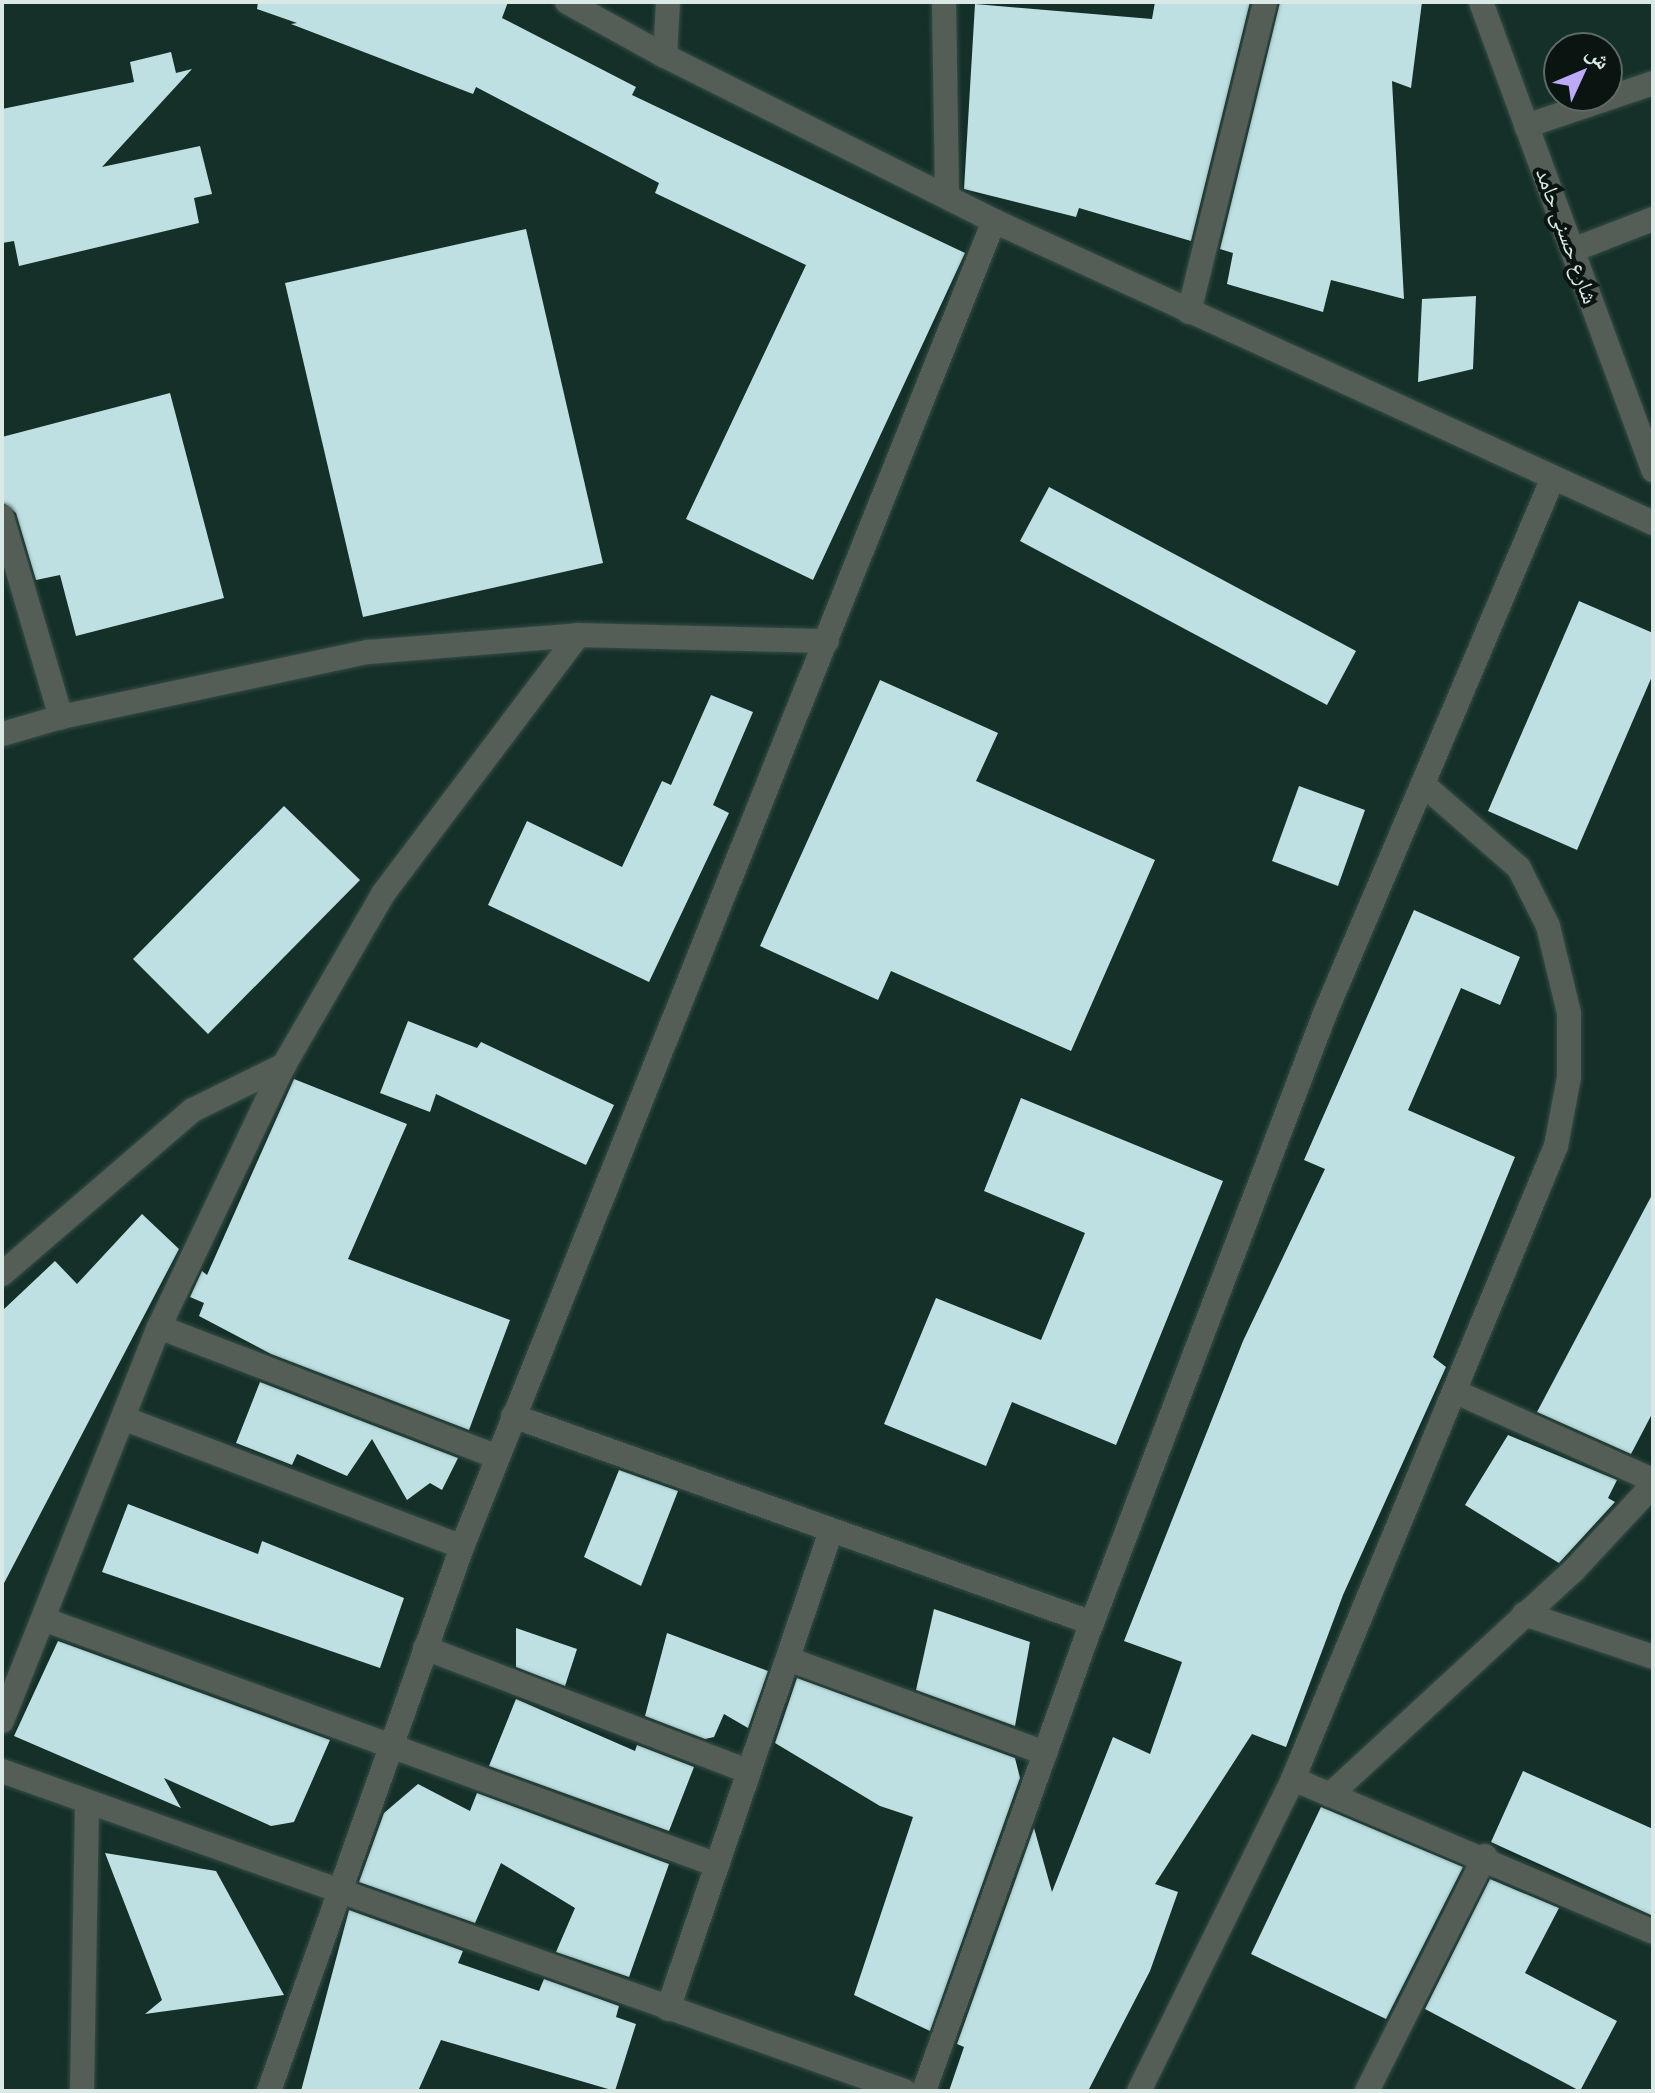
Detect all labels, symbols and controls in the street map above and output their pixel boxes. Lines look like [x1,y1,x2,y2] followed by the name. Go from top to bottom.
[1543,32,1623,112] north arrow
[1581,39,1617,75] text: ش
[1530,165,1604,307] street label: شارع حسنى حامد

